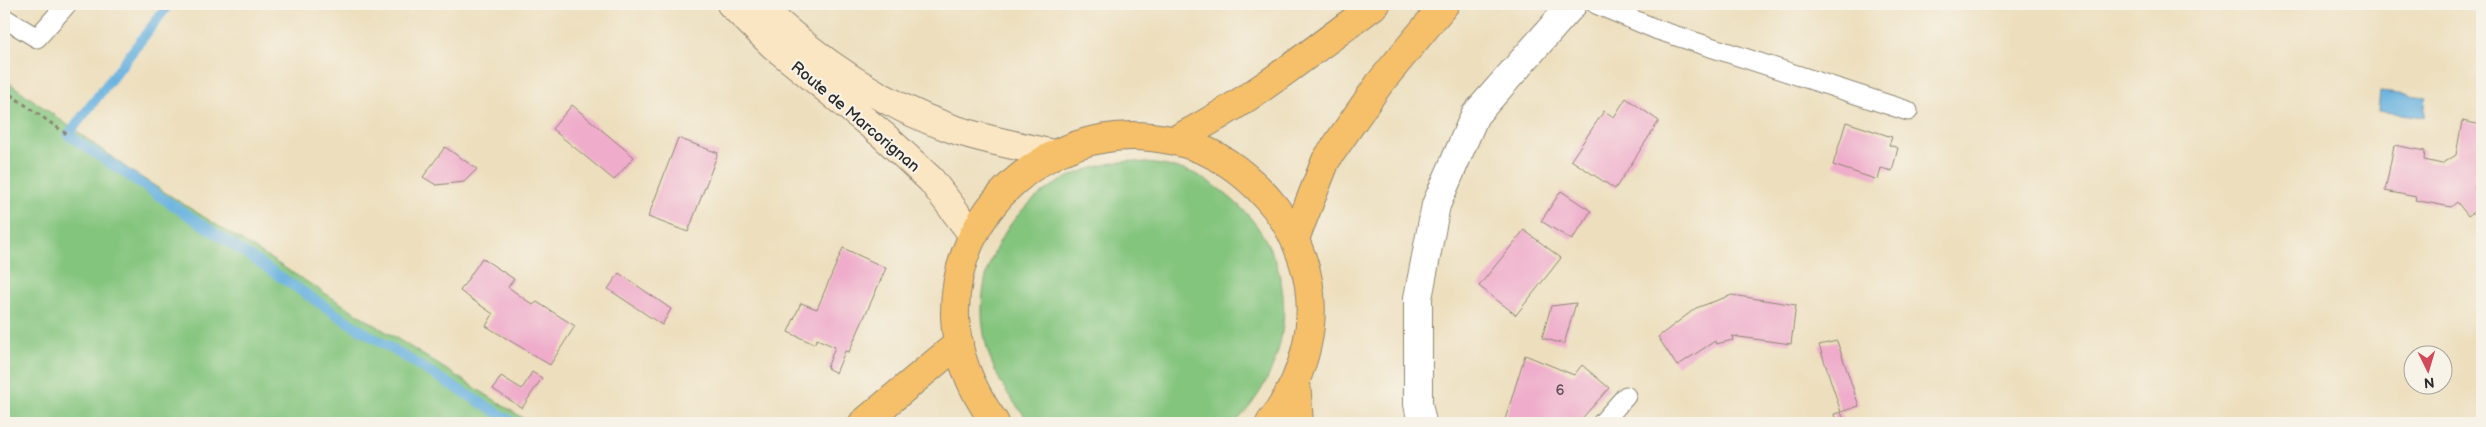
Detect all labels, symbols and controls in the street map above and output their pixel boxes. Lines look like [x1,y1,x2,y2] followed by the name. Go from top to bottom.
[787,58,923,177] street label: Route de Marcorignan
[2404,344,2454,394] north arrow
[2423,374,2435,391] text: N
[1556,382,1565,399] house number: 6

